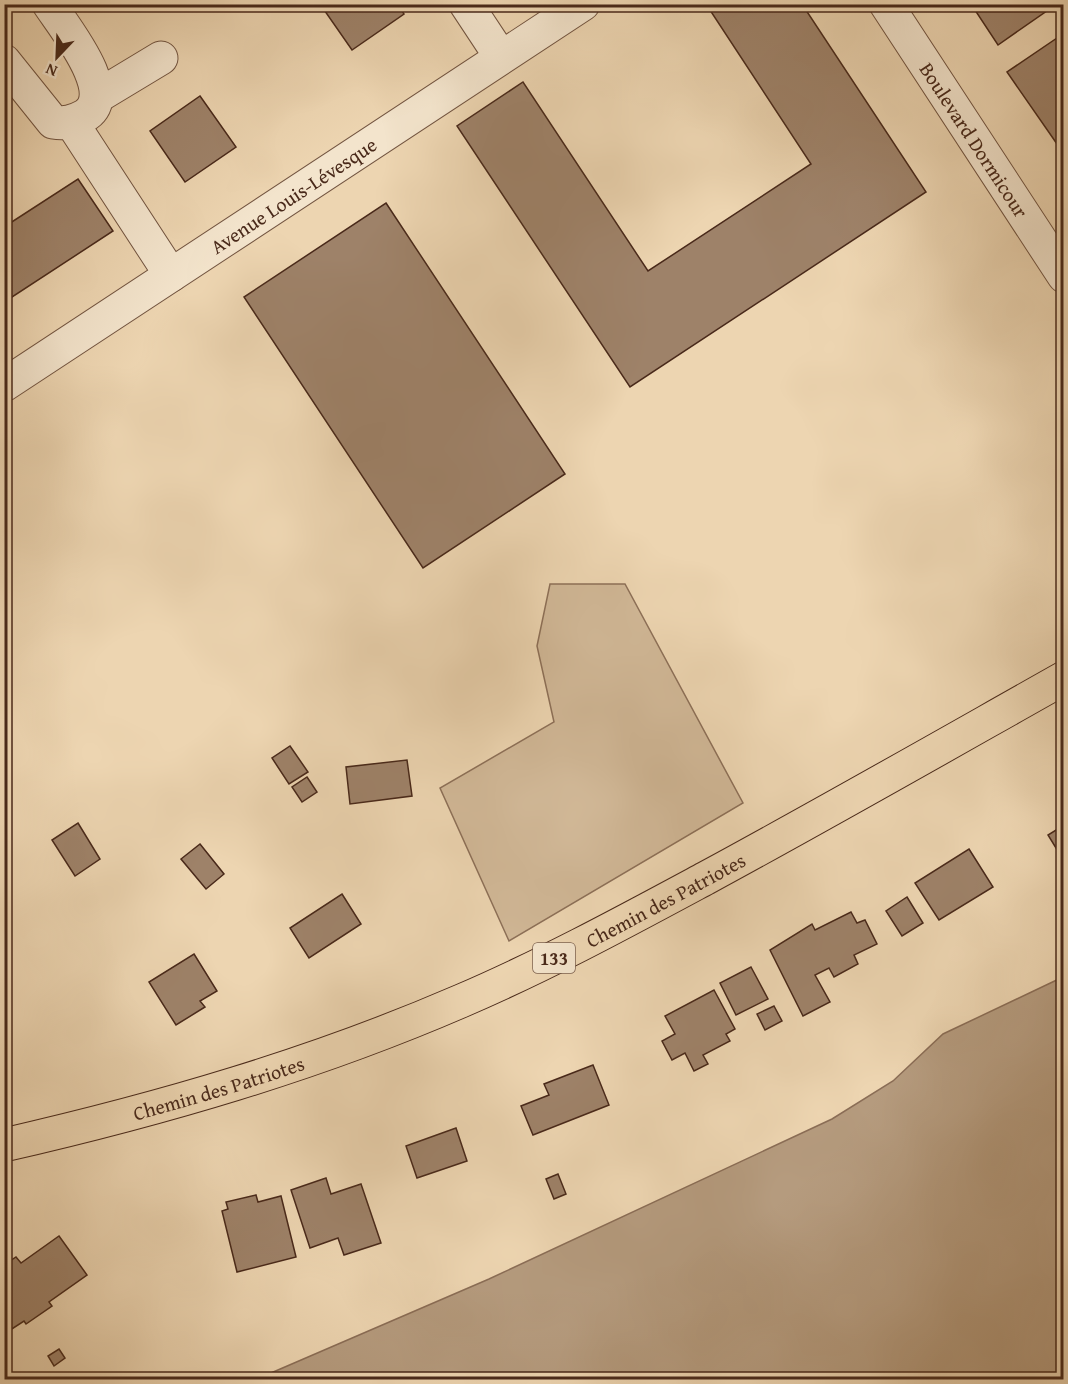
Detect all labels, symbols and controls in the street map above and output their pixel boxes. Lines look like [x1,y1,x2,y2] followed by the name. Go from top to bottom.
[27,27,87,87] north arrow
[913,56,1036,223] street label: Boulevard Dormicour
[41,58,61,84] text: N
[204,129,382,260] street label: Avenue Louis-Lévesque
[580,845,750,954] street label: Chemin des Patriotes
[533,943,575,973] road number: 133
[130,1048,308,1127] street label: Chemin des Patriotes

